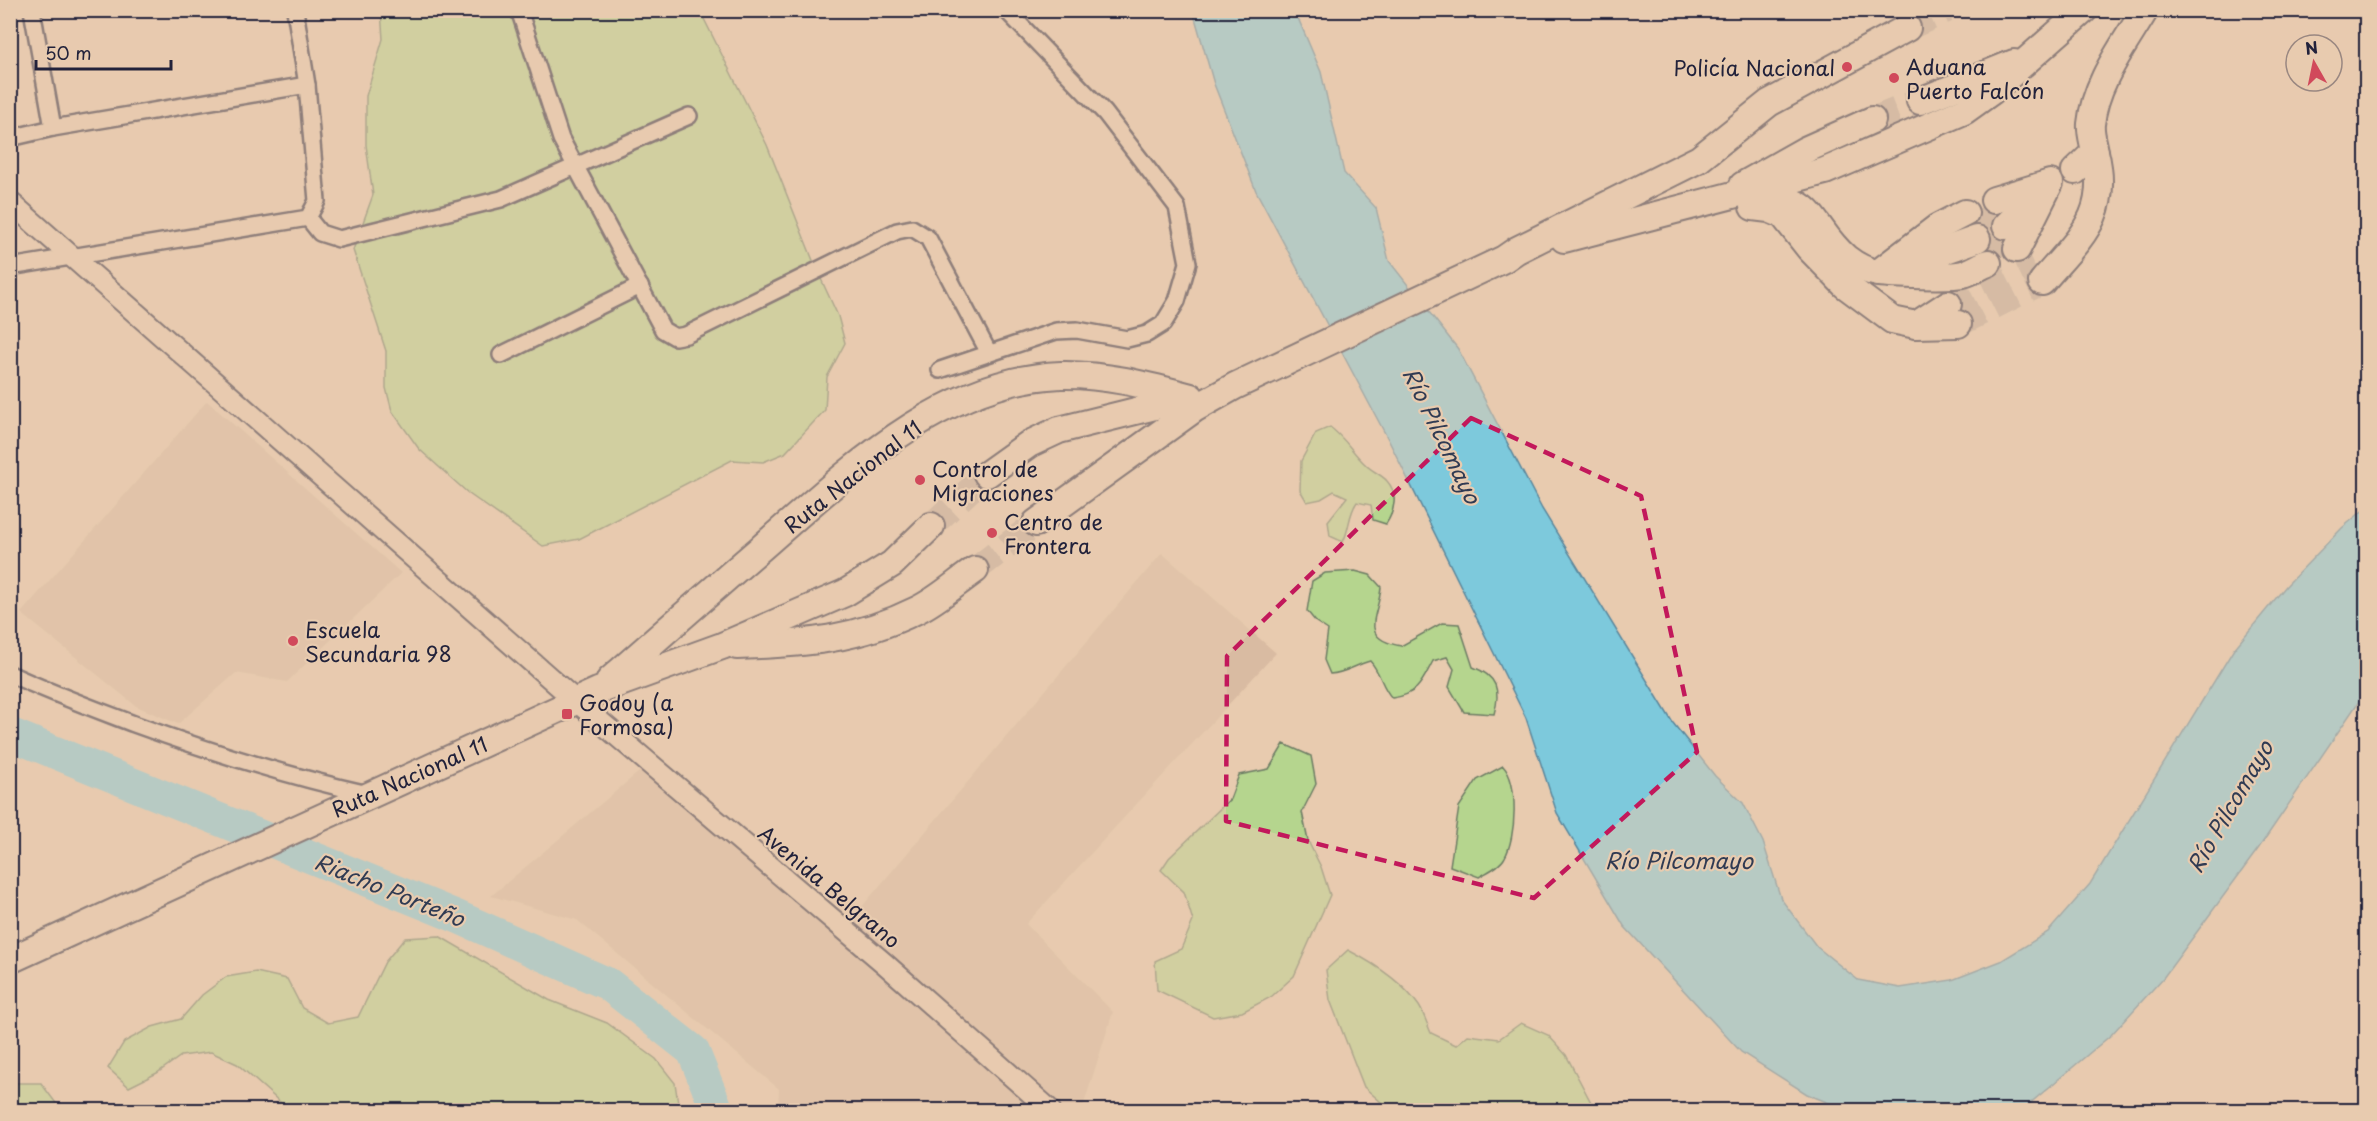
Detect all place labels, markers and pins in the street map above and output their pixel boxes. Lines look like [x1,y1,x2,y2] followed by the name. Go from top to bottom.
[1906,50,2044,106] place label: Aduana Puerto Falcón
[1673,51,1835,83] place label: Policía Nacional
[1840,60,1854,74] marker: Policía Nacional
[1887,71,1901,85] marker: Aduana Puerto Falcón
[932,452,1054,508] place label: Control de Migraciones
[913,473,927,487] marker: Control de Migraciones
[1004,505,1103,561] place label: Centro de Frontera
[985,526,999,540] marker: Centro de Frontera
[305,613,452,669] place label: Escuela Secundaria 98
[286,634,300,648] marker: Escuela Secundaria 98
[579,686,674,742] place label: Godoy (a Formosa)
[560,707,574,721] marker: Godoy (a Formosa)

